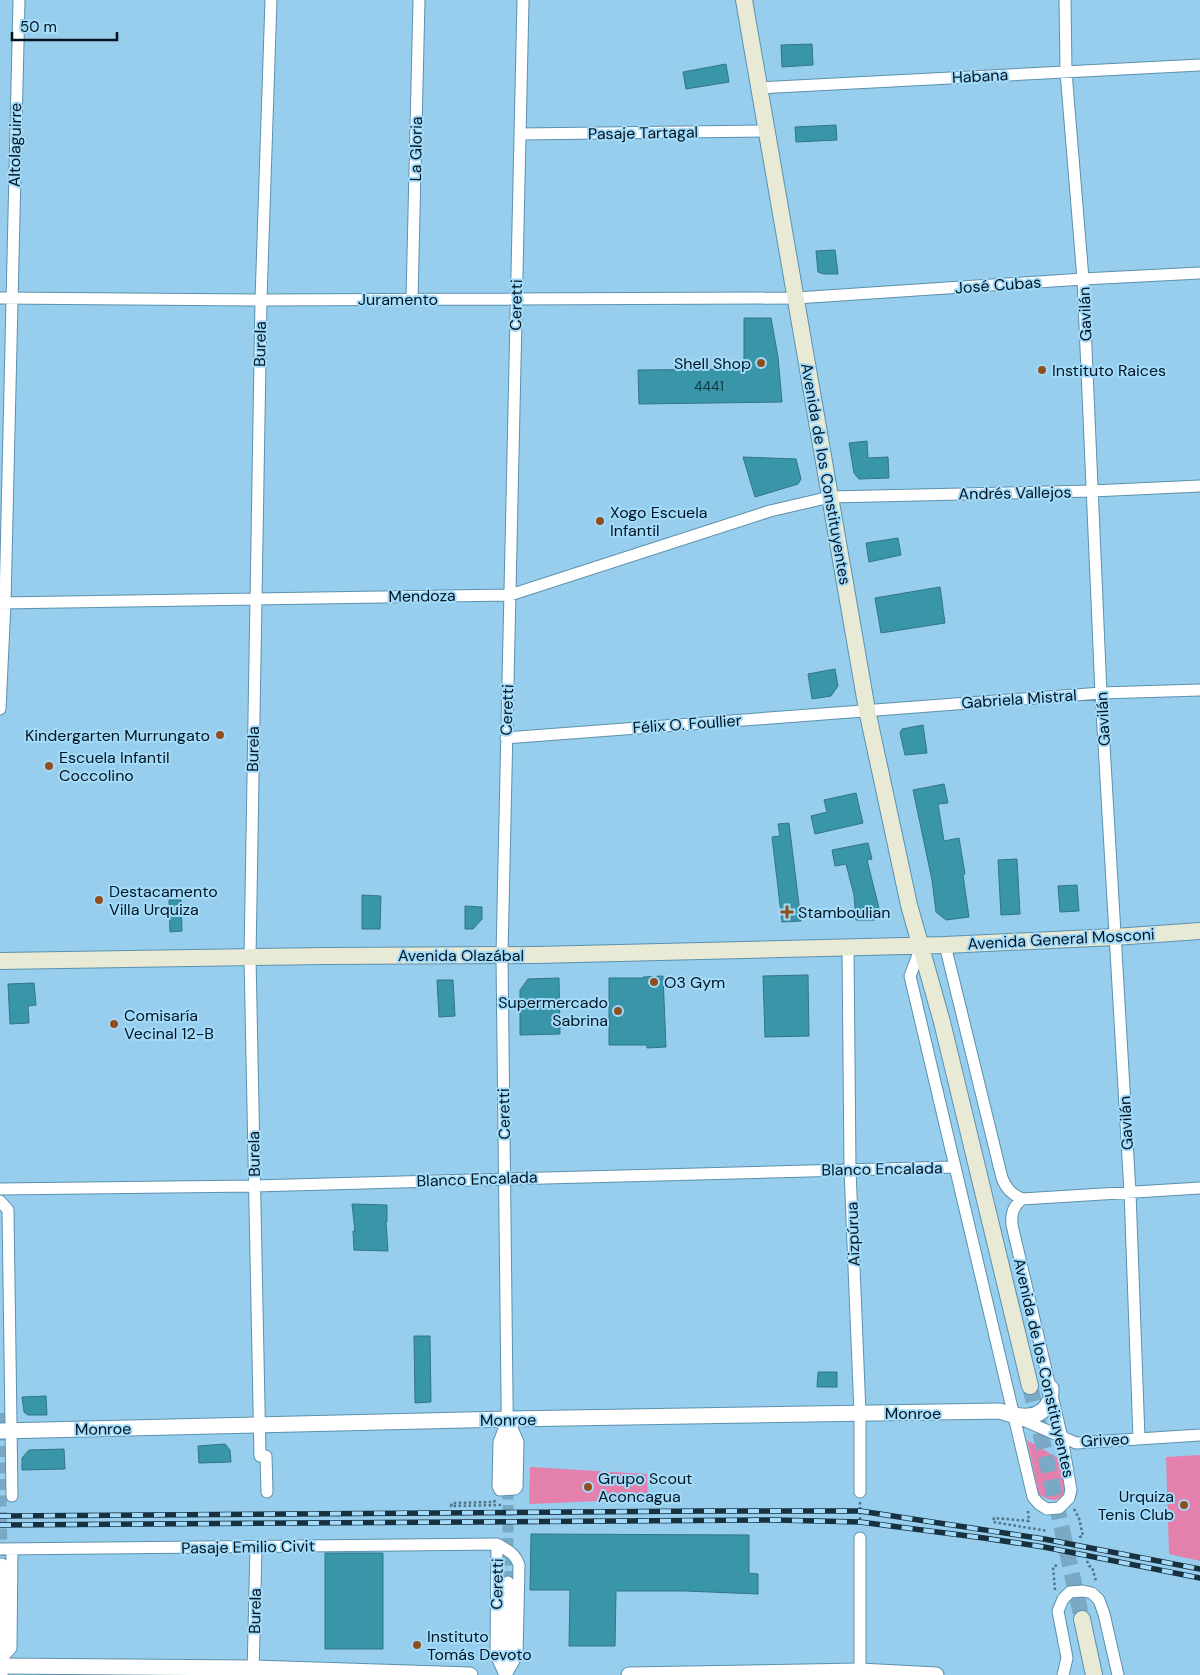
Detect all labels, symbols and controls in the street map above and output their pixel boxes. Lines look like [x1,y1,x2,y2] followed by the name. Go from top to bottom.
[12,10,118,42] scale bar
[20,17,57,37] text: 50 m
[951,64,1009,88] street label: Habana
[4,103,26,187] street label: Altolaguirre
[405,116,427,182] street label: La Gloria
[588,122,698,144] street label: Pasaje Tartagal
[954,272,1042,298] street label: José Cubas
[505,279,527,331] street label: Ceretti
[1074,287,1096,341] street label: Gavilán
[358,289,438,310] street label: Juramento
[249,321,271,367] street label: Burela
[674,353,751,374] place label: Shell Shop
[755,357,767,369] marker: Shell Shop
[1052,360,1166,381] place label: Instituto Raices
[796,362,856,586] street label: Avenida de los Constituyentes
[1036,364,1048,376] marker: Instituto Raices
[694,377,724,395] house number: 4441
[958,482,1072,504] street label: Andrés Vallejos
[610,502,707,541] place label: Xogo Escuela Infantil
[594,515,606,527] marker: Xogo Escuela Infantil
[388,585,456,607] street label: Mendoza
[496,684,518,736] street label: Ceretti
[961,684,1077,714] street label: Gabriela Mistral
[1091,691,1115,747] street label: Gavilán
[632,710,742,738] street label: Félix O. Foullier
[25,725,210,746] place label: Kindergarten Murrungato
[242,726,264,772] street label: Burela
[214,729,226,741] marker: Kindergarten Murrungato
[59,747,170,786] place label: Escuela Infantil Coccolino
[43,760,55,772] marker: Escuela Infantil Coccolino
[109,881,218,920] place label: Destacamento Villa Urquiza
[93,894,105,906] marker: Destacamento Villa Urquiza
[798,902,890,923] place label: Stamboulian
[780,905,794,919] marker: Stamboulian
[967,924,1155,954] street label: Avenida General Mosconi
[398,945,524,966] street label: Avenida Olazábal
[664,972,725,993] place label: O3 Gym
[648,976,660,988] marker: O3 Gym
[498,992,608,1031] place label: Supermercado Sabrina
[124,1005,214,1044] place label: Comisaría Vecinal 12-B
[612,1005,624,1017] marker: Supermercado Sabrina
[108,1018,120,1030] marker: Comisaría Vecinal 12-B
[493,1088,515,1140] street label: Ceretti
[1114,1095,1138,1151] street label: Gavilán
[243,1131,265,1177] street label: Burela
[821,1157,943,1181] street label: Blanco Encalada
[416,1166,538,1192] street label: Blanco Encalada
[841,1201,865,1267] street label: Aizpúrua
[1009,1256,1079,1480] street label: Avenida de los Constituyentes
[885,1403,941,1424] street label: Monroe
[480,1409,536,1431] street label: Monroe
[75,1418,131,1440] street label: Monroe
[1080,1428,1130,1452] street label: Griveo
[598,1468,692,1507] place label: Grupo Scout Aconcagua
[582,1481,594,1493] marker: Grupo Scout Aconcagua
[1098,1486,1174,1525] place label: Urquiza Tenis Club
[1178,1499,1190,1511] marker: Urquiza Tenis Club
[181,1535,315,1559] street label: Pasaje Emilio Civit
[486,1558,508,1610] street label: Ceretti
[244,1588,266,1634] street label: Burela
[427,1626,532,1665] place label: Instituto Tomás Devoto
[411,1639,423,1651] marker: Instituto Tomás Devoto

